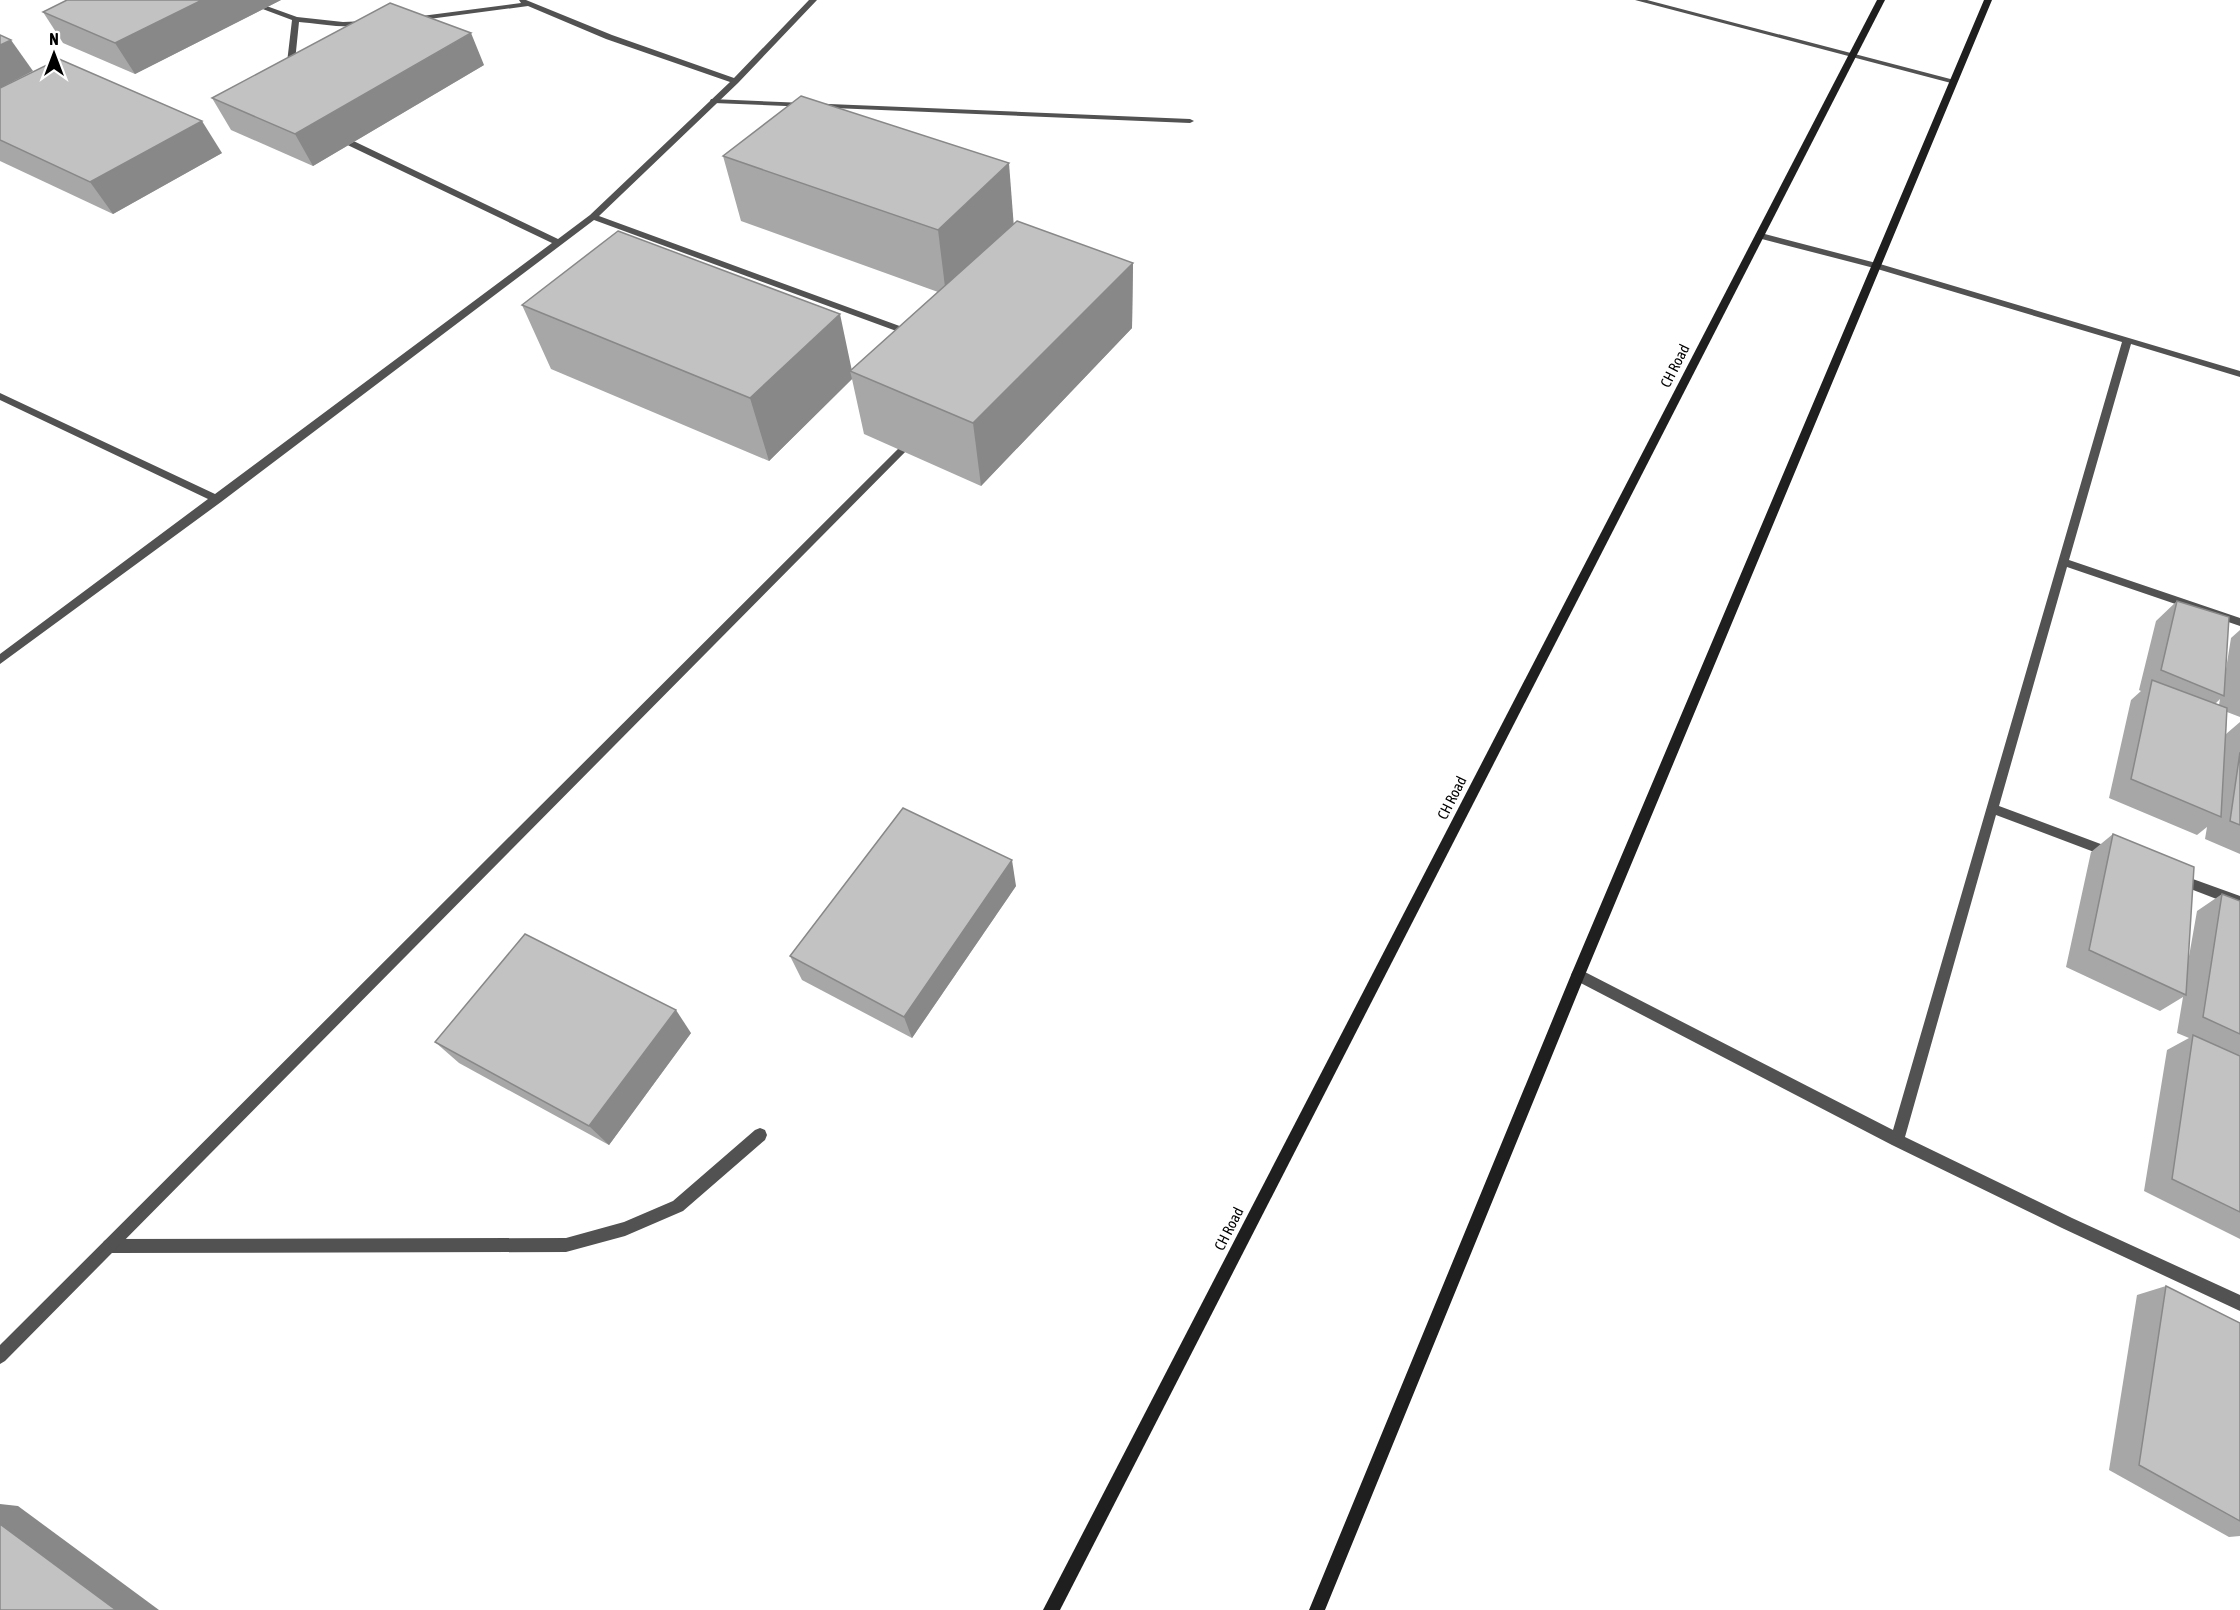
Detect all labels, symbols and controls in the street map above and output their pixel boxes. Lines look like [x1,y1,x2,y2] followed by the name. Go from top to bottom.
[24,24,84,84] north arrow
[49,30,59,48] text: N
[1657,341,1693,390] street label: CH Road
[1434,773,1470,822] street label: CH Road
[1211,1204,1247,1253] street label: CH Road

